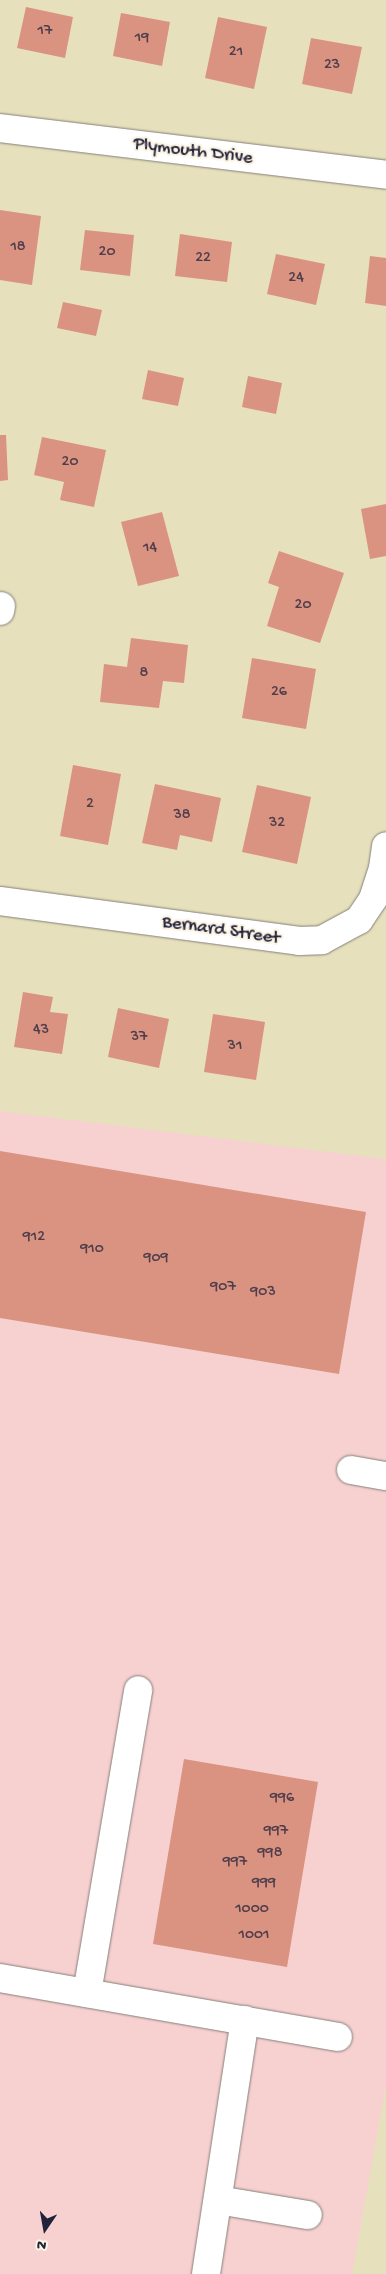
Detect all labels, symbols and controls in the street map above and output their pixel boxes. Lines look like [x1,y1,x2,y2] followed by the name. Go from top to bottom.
[38,22,52,42] house number: 17
[135,29,149,49] house number: 19
[229,43,243,63] house number: 21
[324,56,340,76] house number: 23
[132,133,254,171] street label: Plymouth Drive
[10,238,26,258] house number: 18
[99,243,115,263] house number: 20
[195,249,211,269] house number: 22
[288,269,304,289] house number: 24
[62,453,78,473] house number: 20
[143,539,157,559] house number: 14
[295,596,311,616] house number: 20
[140,664,148,684] house number: 8
[271,683,287,703] house number: 26
[86,795,94,815] house number: 2
[173,806,191,826] house number: 38
[269,814,285,834] house number: 32
[161,911,281,951] street label: Bernard Street
[33,1021,49,1041] house number: 43
[131,1028,147,1048] house number: 37
[228,1037,242,1057] house number: 31
[23,1228,45,1248] house number: 912
[80,1240,104,1260] house number: 910
[143,1249,169,1269] house number: 909
[210,1278,236,1298] house number: 907
[250,1283,276,1303] house number: 903
[270,1789,294,1809] house number: 996
[264,1822,288,1842] house number: 997
[258,1844,282,1864] house number: 998
[223,1853,247,1873] house number: 997
[252,1874,276,1894] house number: 999
[235,1900,269,1920] house number: 1000
[238,1926,270,1946] house number: 1001
[20,2204,70,2254] north arrow
[36,2235,48,2253] text: N

